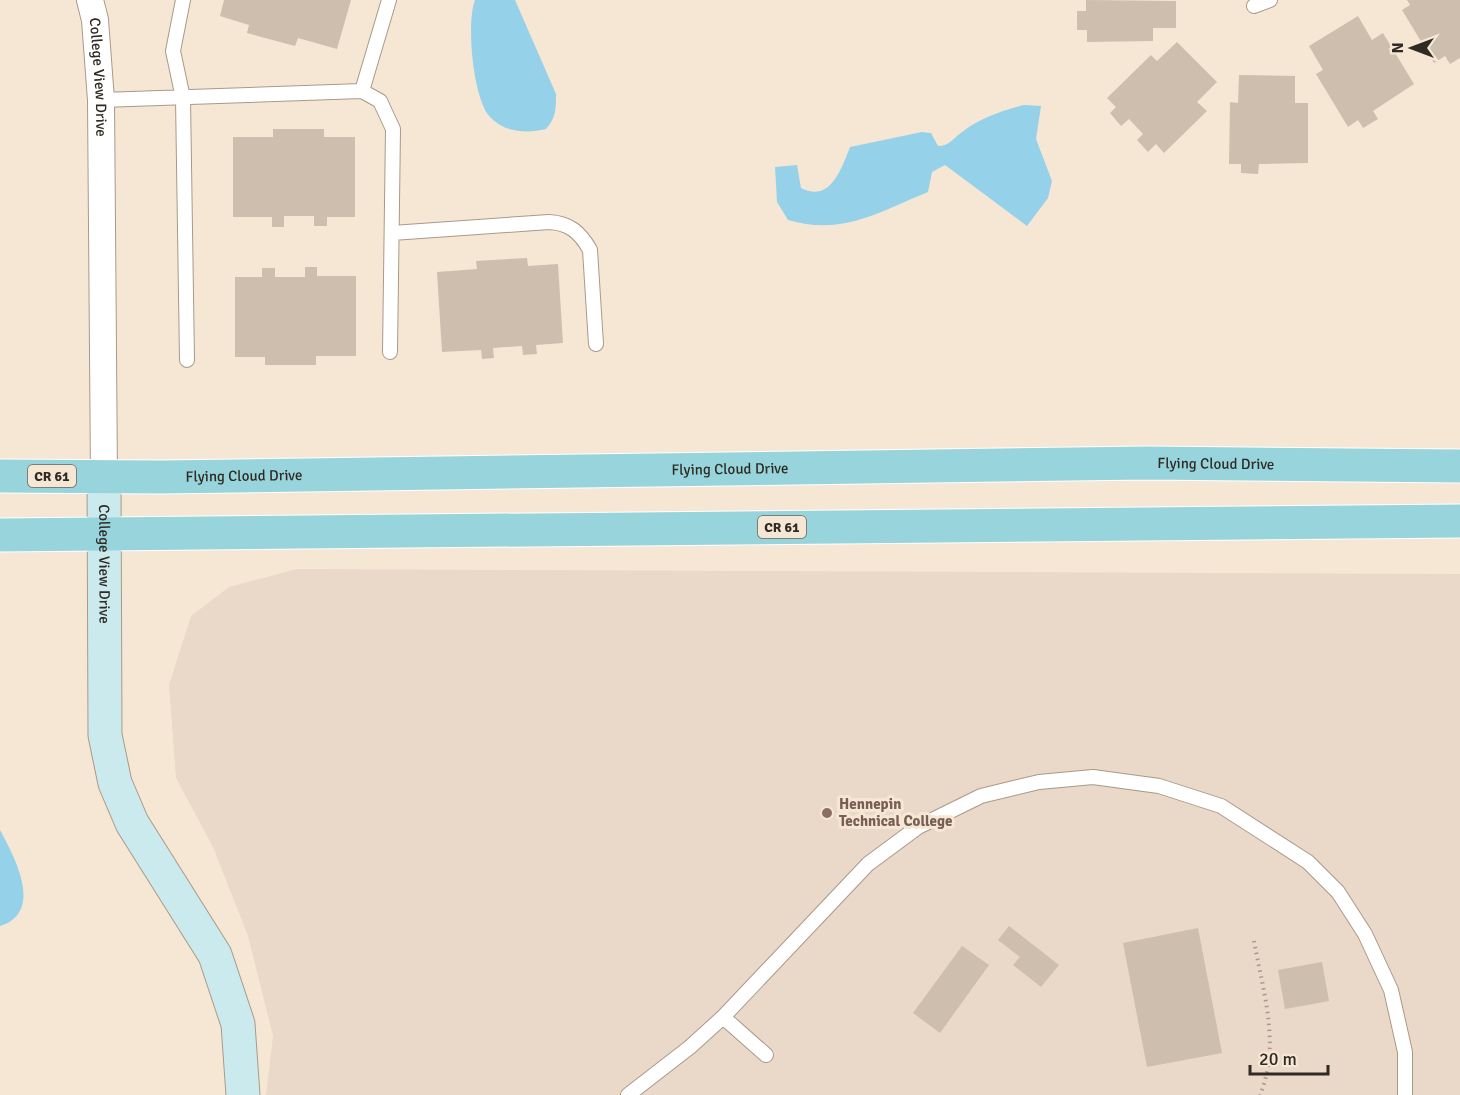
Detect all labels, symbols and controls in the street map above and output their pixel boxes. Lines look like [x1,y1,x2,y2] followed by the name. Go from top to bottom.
[86,17,110,137] street label: College View Drive
[1382,18,1442,78] north arrow
[1388,42,1408,54] text: N
[1157,454,1274,473] street label: Flying Cloud Drive
[671,459,789,479] street label: Flying Cloud Drive
[28,465,76,487] road number: CR 61
[185,466,303,486] street label: Flying Cloud Drive
[95,504,114,624] street label: College View Drive
[758,516,806,538] road number: CR 61
[839,795,952,830] place label: Hennepin Technical College
[820,806,834,820] marker: Hennepin Technical College
[1250,1038,1328,1076] scale bar
[1259,1048,1297,1070] text: 20 m

